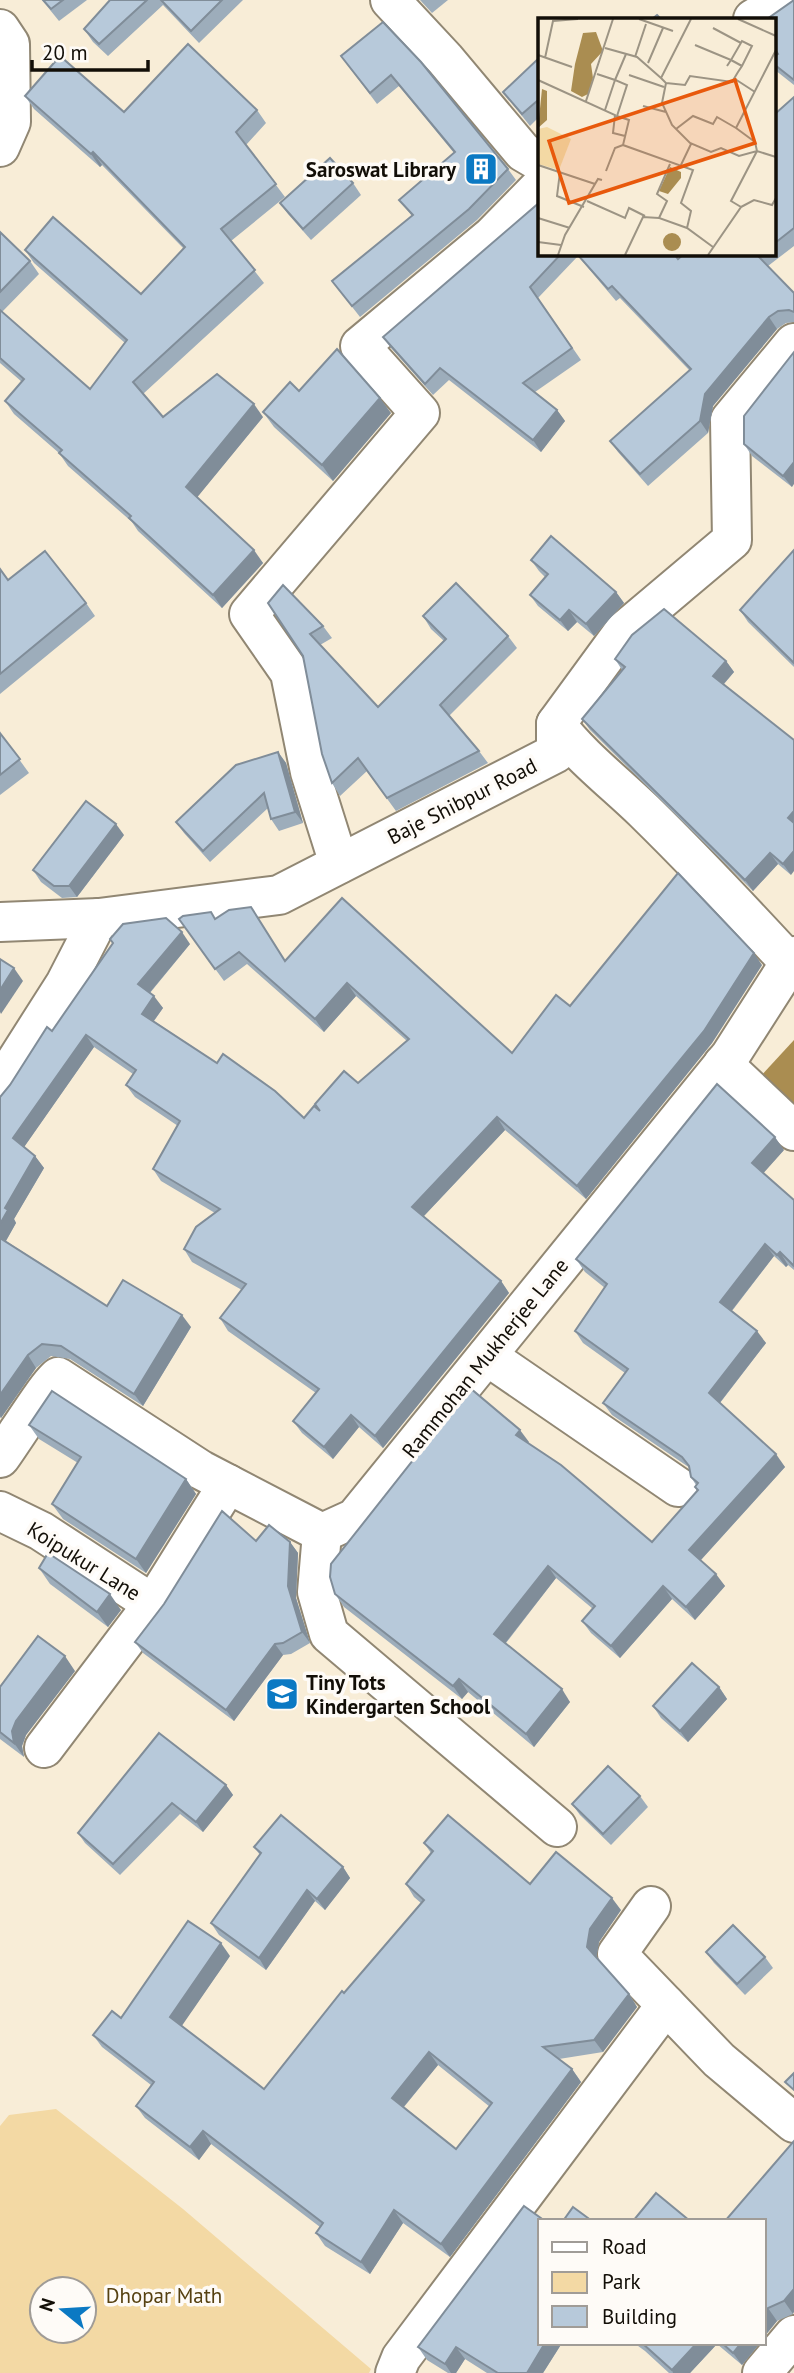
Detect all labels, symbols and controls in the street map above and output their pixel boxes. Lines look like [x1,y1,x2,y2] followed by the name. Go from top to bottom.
[538,18,776,256] inset map
[32,28,147,72] scale bar
[42,39,88,66] text: 20 m
[462,150,500,188] building icon: Saroswat Library
[306,156,457,183] place label: Saroswat Library
[383,752,541,850] street label: Baje Shibpur Road
[396,1252,574,1464] street label: Rammohan Mukherjee Lane
[22,1516,146,1606] street label: Koipukur Lane
[306,1669,491,1720] place label: Tiny Tots Kindergarten School
[263,1675,301,1713] school or university icon: Tiny Tots Kindergarten School
[538,2219,766,2345] legend
[602,2233,646,2260] text: Road
[602,2268,641,2295] text: Park
[28,2275,98,2345] north arrow
[106,2282,222,2309] park label: Dhopar Math
[33,2295,60,2314] text: N
[602,2303,677,2330] text: Building

